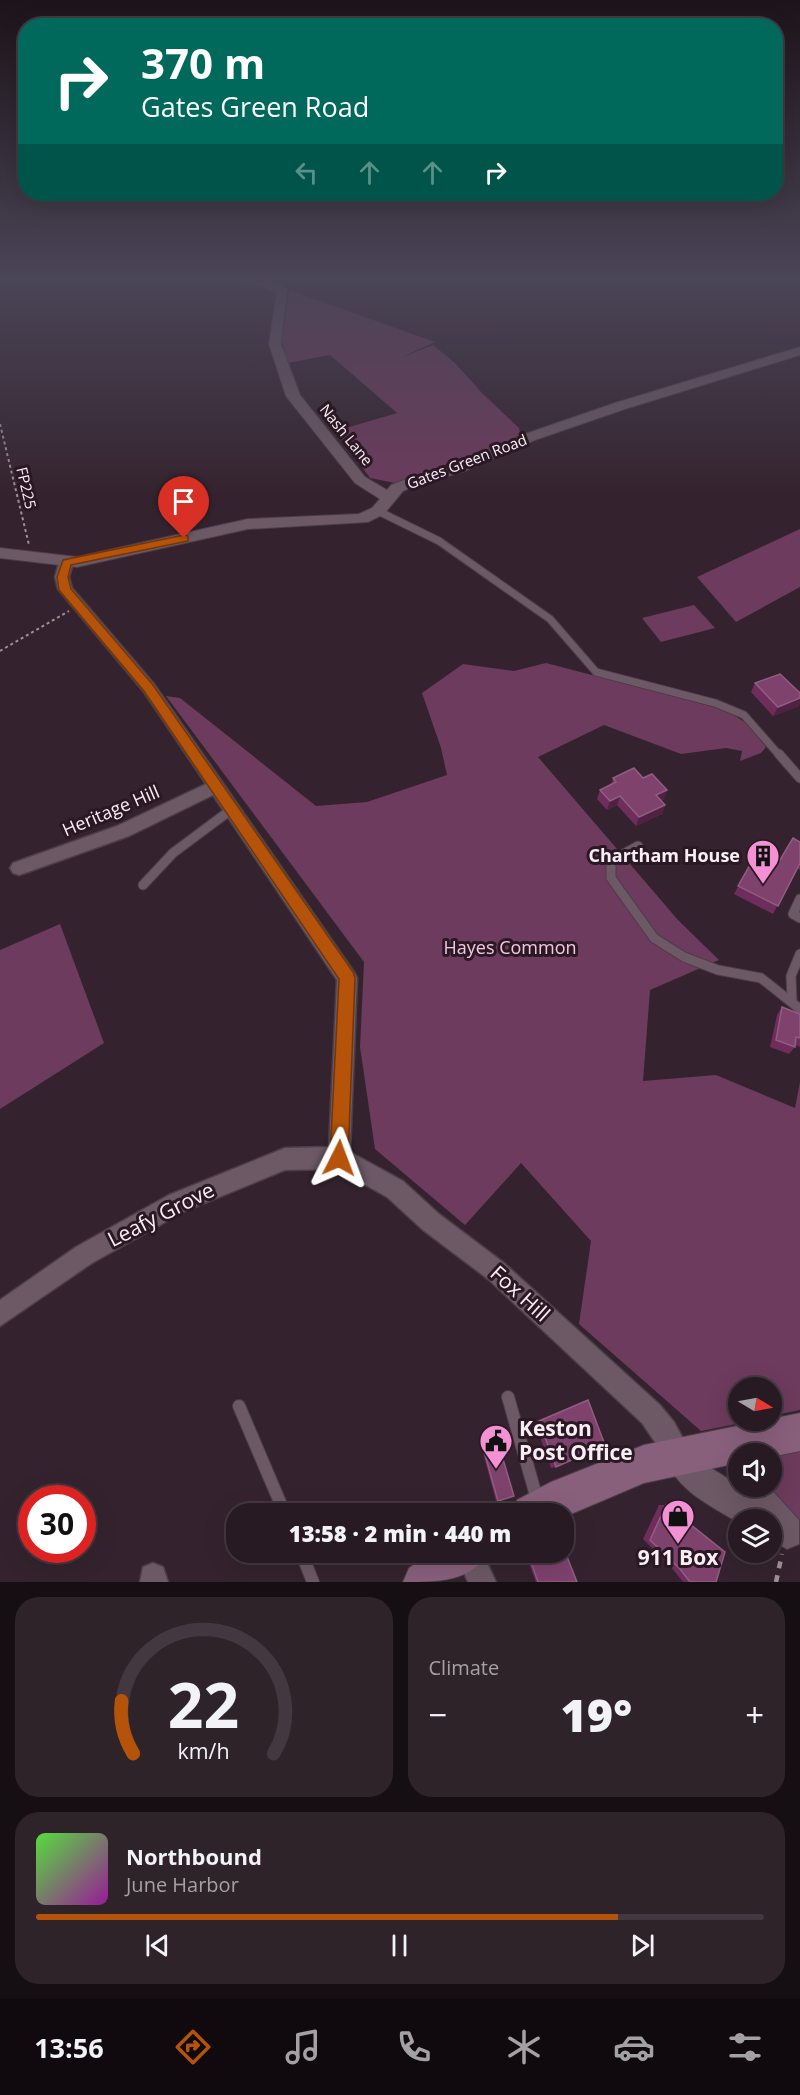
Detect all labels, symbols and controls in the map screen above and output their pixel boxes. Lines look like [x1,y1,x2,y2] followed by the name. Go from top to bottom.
[141,34,265,91] text: 370 m
[42,42,120,120] icon: right
[141,88,369,125] text: Gates Green Road
[290,156,323,189] icon: left
[353,156,386,189] icon: ahead
[416,156,449,189] icon: ahead
[479,156,512,189] icon: right
[316,399,378,469] street label: Nash Lane
[404,429,529,493] street label: Gates Green Road
[12,465,41,511] street label: FP225
[158,476,209,538] pin
[167,485,200,518] icon: arrive
[58,779,163,841] street label: Heritage Hill
[745,838,781,885] building icon: Chartham House
[588,843,740,867] place label: Chartham House
[443,935,577,959] park label: Hayes Common
[307,1126,371,1190] position arrow
[102,1175,219,1253] street label: Leafy Grove
[485,1259,557,1328] street label: Fox Hill
[728,1377,782,1431] north arrow
[728,1377,782,1563] map controls
[519,1414,633,1466] place label: Keston Post Office
[478,1423,514,1470] public building icon: Keston Post Office
[728,1443,782,1497] button: sound
[18,1485,96,1563] speed limit sign: 30
[660,1498,696,1545] shop icon: 911 Box
[728,1509,782,1563] button: layers
[289,1518,511,1548] text: 13:58 · 2 min · 440 m
[638,1543,719,1571] place label: 911 Box
[429,1654,499,1681] text: Climate
[168,1661,239,1746] text: 22
[560,1684,632,1745] text: 19°
[429,1692,447,1737] text: −
[745,1692,764,1737] text: +
[178,1736,230,1765] text: km/h
[126,1841,262,1871] text: Northbound
[126,1871,239,1898] text: June Harbor
[141,1929,174,1962] icon: previous
[383,1929,416,1962] icon: pause
[626,1929,659,1962] icon: next
[172,2026,214,2068] icon: directions
[282,2026,324,2068] icon: music
[393,2026,435,2068] icon: phone
[503,2026,545,2068] icon: climate
[613,2026,655,2068] icon: car
[724,2026,766,2068] icon: filters
[34,2029,104,2066] text: 13:56

